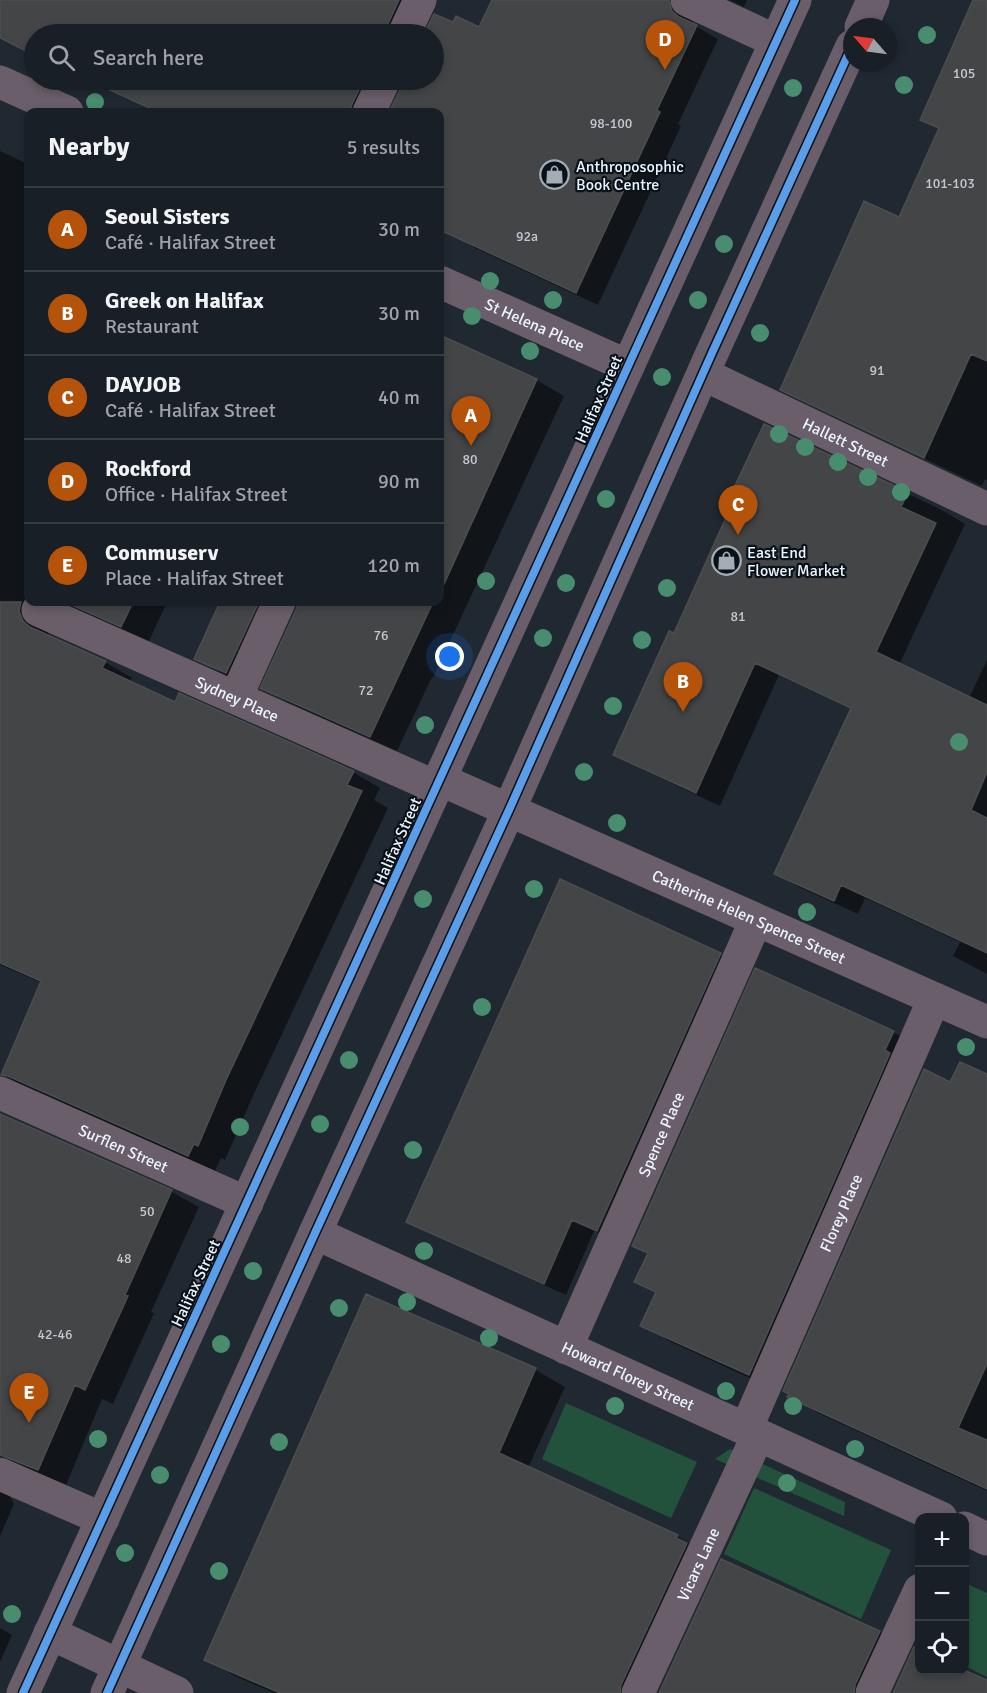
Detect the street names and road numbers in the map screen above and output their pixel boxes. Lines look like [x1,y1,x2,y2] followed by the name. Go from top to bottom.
[482,294,588,356] street label: St Helena Place
[571,352,627,446] street label: Halifax Street
[799,414,892,472] street label: Hallett Street
[192,672,282,727] street label: Sydney Place
[370,794,426,888] street label: Halifax Street
[649,866,849,969] street label: Catherine Helen Spence Street
[634,1089,689,1180] street label: Spence Place
[75,1120,171,1178] street label: Surflen Street
[816,1171,867,1255] street label: Florey Place
[167,1236,225,1330] street label: Halifax Street
[558,1338,698,1415] street label: Howard Florey Street
[673,1525,724,1605] street label: Vicars Lane

